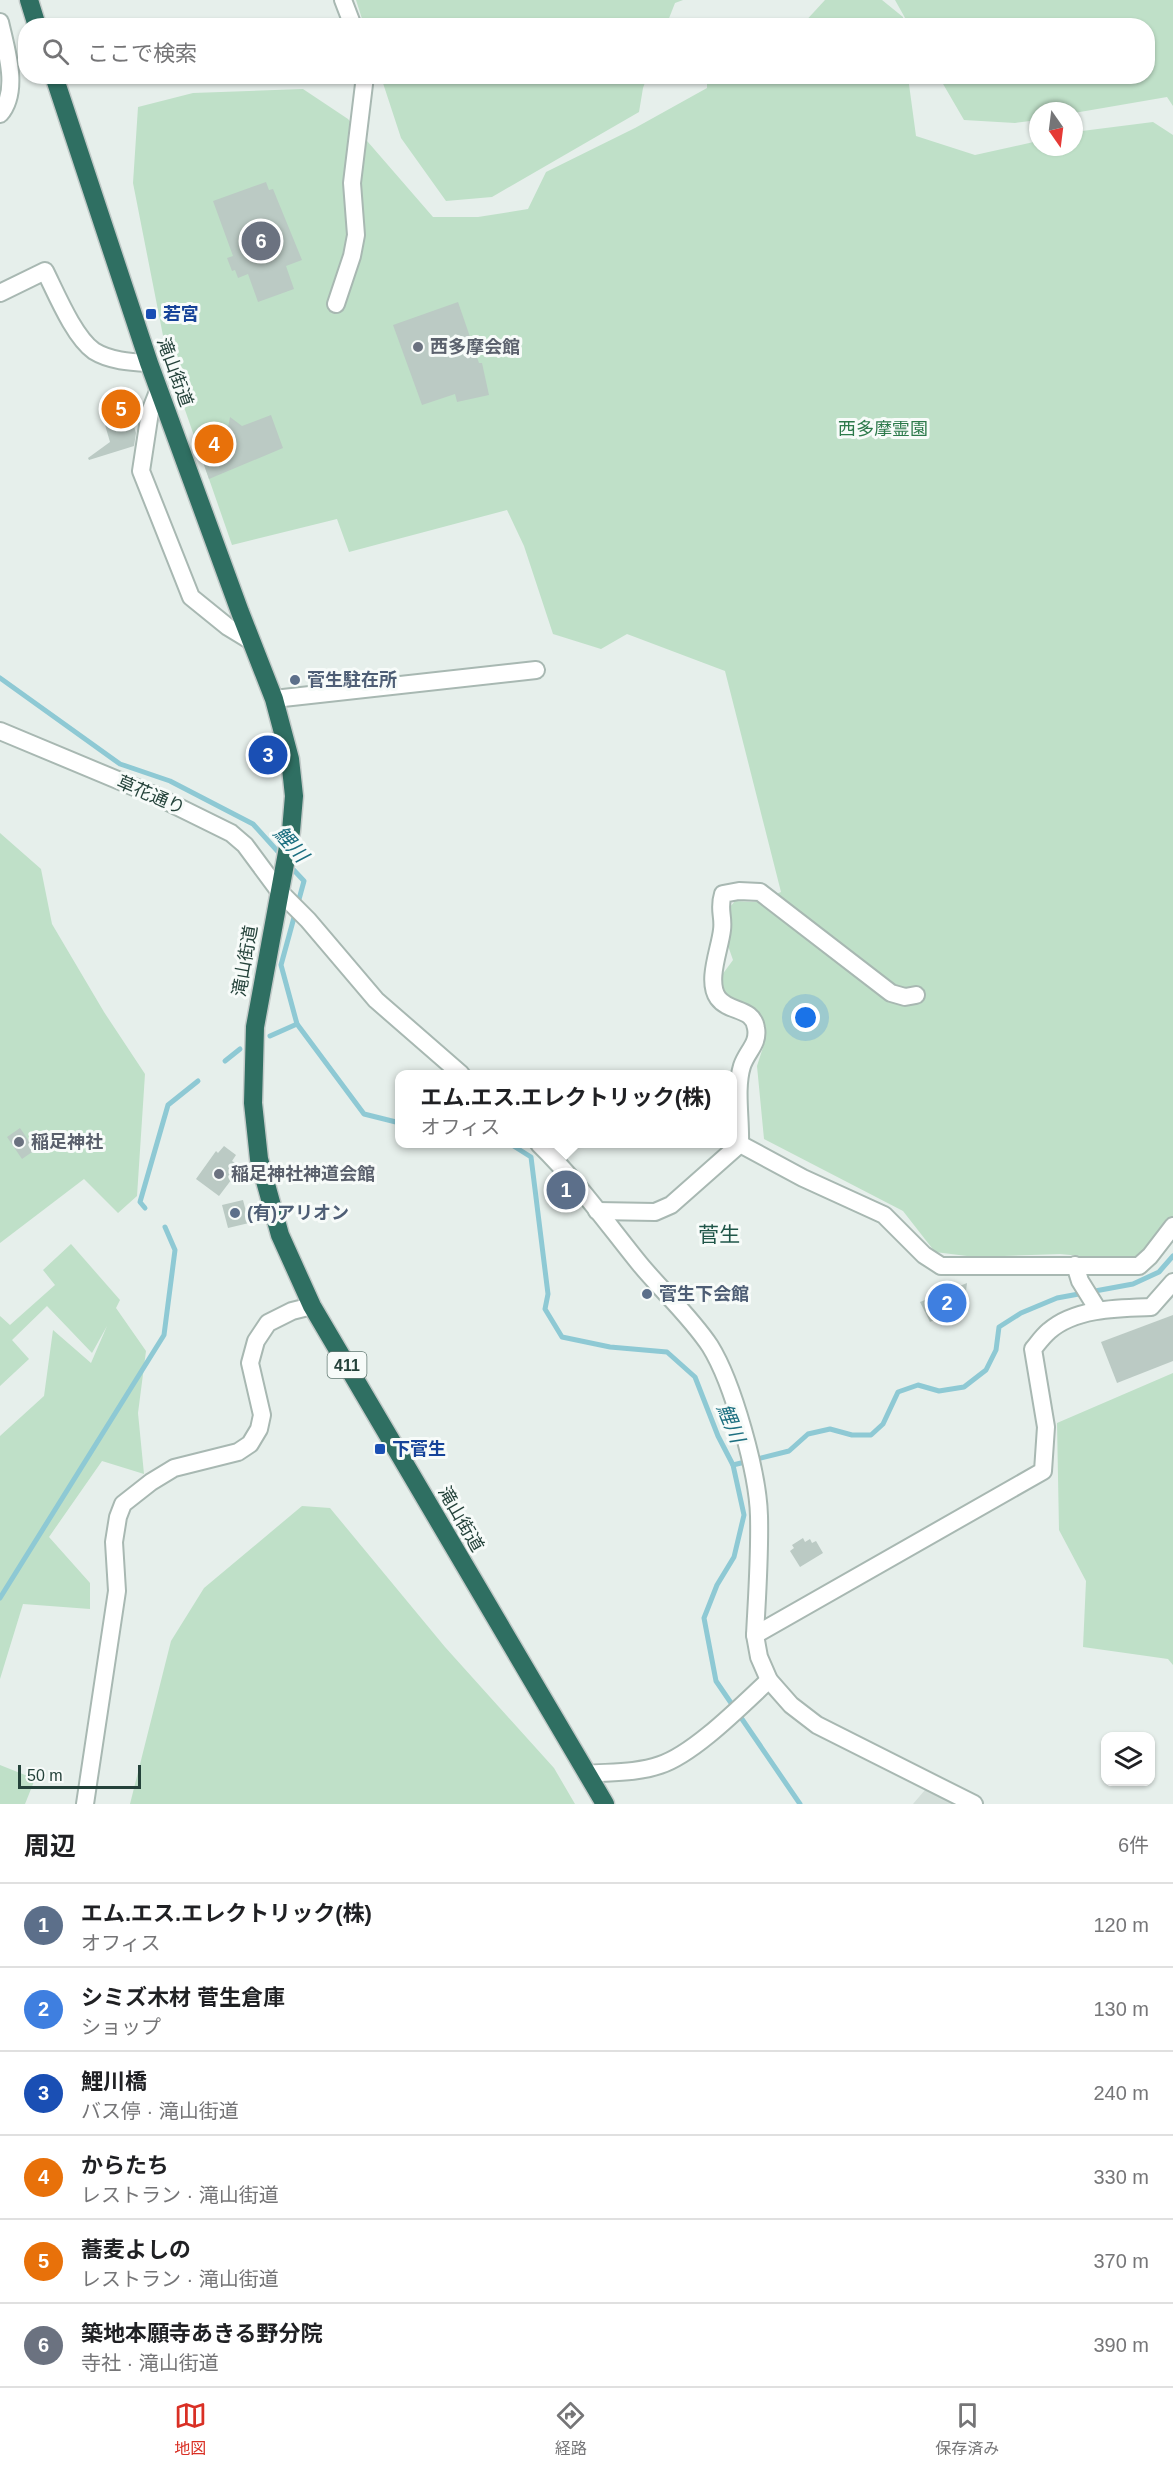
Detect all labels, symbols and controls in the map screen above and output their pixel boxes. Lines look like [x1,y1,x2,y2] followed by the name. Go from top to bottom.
[18,18,1155,84] search box
[39,35,72,68] icon: search
[87,41,197,66] text: ここで検索
[1029,102,1083,156] north arrow
[242,218,280,264] pin: 6
[163,304,199,324] place label: 若宮
[144,307,158,321] marker: 若宮
[153,335,197,409] street label: 滝山街道
[430,337,520,357] place label: 西多摩会館
[411,340,425,354] marker: 西多摩会館
[102,386,140,432] pin: 5
[838,419,928,439] park label: 西多摩霊園
[194,422,234,466] pin: 4
[307,670,397,690] place label: 菅生駐在所
[288,673,302,687] marker: 菅生駐在所
[248,732,288,777] pin: 3
[114,772,188,818] street label: 草花通り
[269,822,314,868] water label: 鯉川
[229,924,261,998] street label: 滝山街道
[791,1003,820,1032] your location
[395,1070,737,1148] popup
[421,1085,711,1110] text: エム.エス.エレクトリック(株)
[421,1116,500,1138] text: オフィス
[31,1132,103,1152] place label: 稲足神社
[12,1135,26,1149] marker: 稲足神社
[231,1164,375,1184] place label: 稲足神社神道会館
[212,1167,226,1181] marker: 稲足神社神道会館
[546,1168,586,1212] pin: 1
[247,1203,349,1223] place label: (有)アリオン
[228,1206,242,1220] marker: (有)アリオン
[698,1223,740,1246] district label: 菅生
[928,1280,966,1326] pin: 2
[659,1284,749,1304] place label: 菅生下会館
[640,1287,654,1301] marker: 菅生下会館
[328,1352,366,1378] road number: 411
[713,1400,750,1448] water label: 鯉川
[392,1439,446,1459] place label: 下菅生
[373,1442,387,1456] marker: 下菅生
[434,1483,488,1555] street label: 滝山街道
[1101,1732,1155,1786] map controls
[1101,1732,1155,1786] button: layers
[18,1762,141,1790] scale bar
[27,1767,63,1784] text: 50 m
[24,1831,76,1861] text: 周辺
[1118,1834,1149,1856] text: 6件
[81,1901,372,1926] text: エム.エス.エレクトリック(株)
[38,1914,49,1936] text: 1
[1093,1914,1149,1936] text: 120 m
[81,1932,161,1954] text: オフィス
[81,1985,285,2010] text: シミズ木材 菅生倉庫
[38,1998,49,2020] text: 2
[1093,1998,1149,2020] text: 130 m
[81,2016,161,2038] text: ショップ
[81,2069,147,2094] text: 鯉川橋
[38,2082,49,2104] text: 3
[1093,2082,1149,2104] text: 240 m
[81,2100,239,2122] text: バス停 · 滝山街道
[81,2153,169,2178] text: からたち
[38,2166,49,2188] text: 4
[1093,2166,1149,2188] text: 330 m
[81,2184,279,2206] text: レストラン · 滝山街道
[81,2237,191,2262] text: 蕎麦よしの
[38,2250,49,2272] text: 5
[1093,2250,1149,2272] text: 370 m
[81,2268,279,2290] text: レストラン · 滝山街道
[81,2321,323,2346] text: 築地本願寺あきる野分院
[38,2334,49,2356] text: 6
[1093,2334,1149,2356] text: 390 m
[81,2352,219,2374] text: 寺社 · 滝山街道
[174,2399,207,2459] tab: 地図
[554,2399,587,2459] tab: 経路
[935,2399,999,2459] tab: 保存済み

